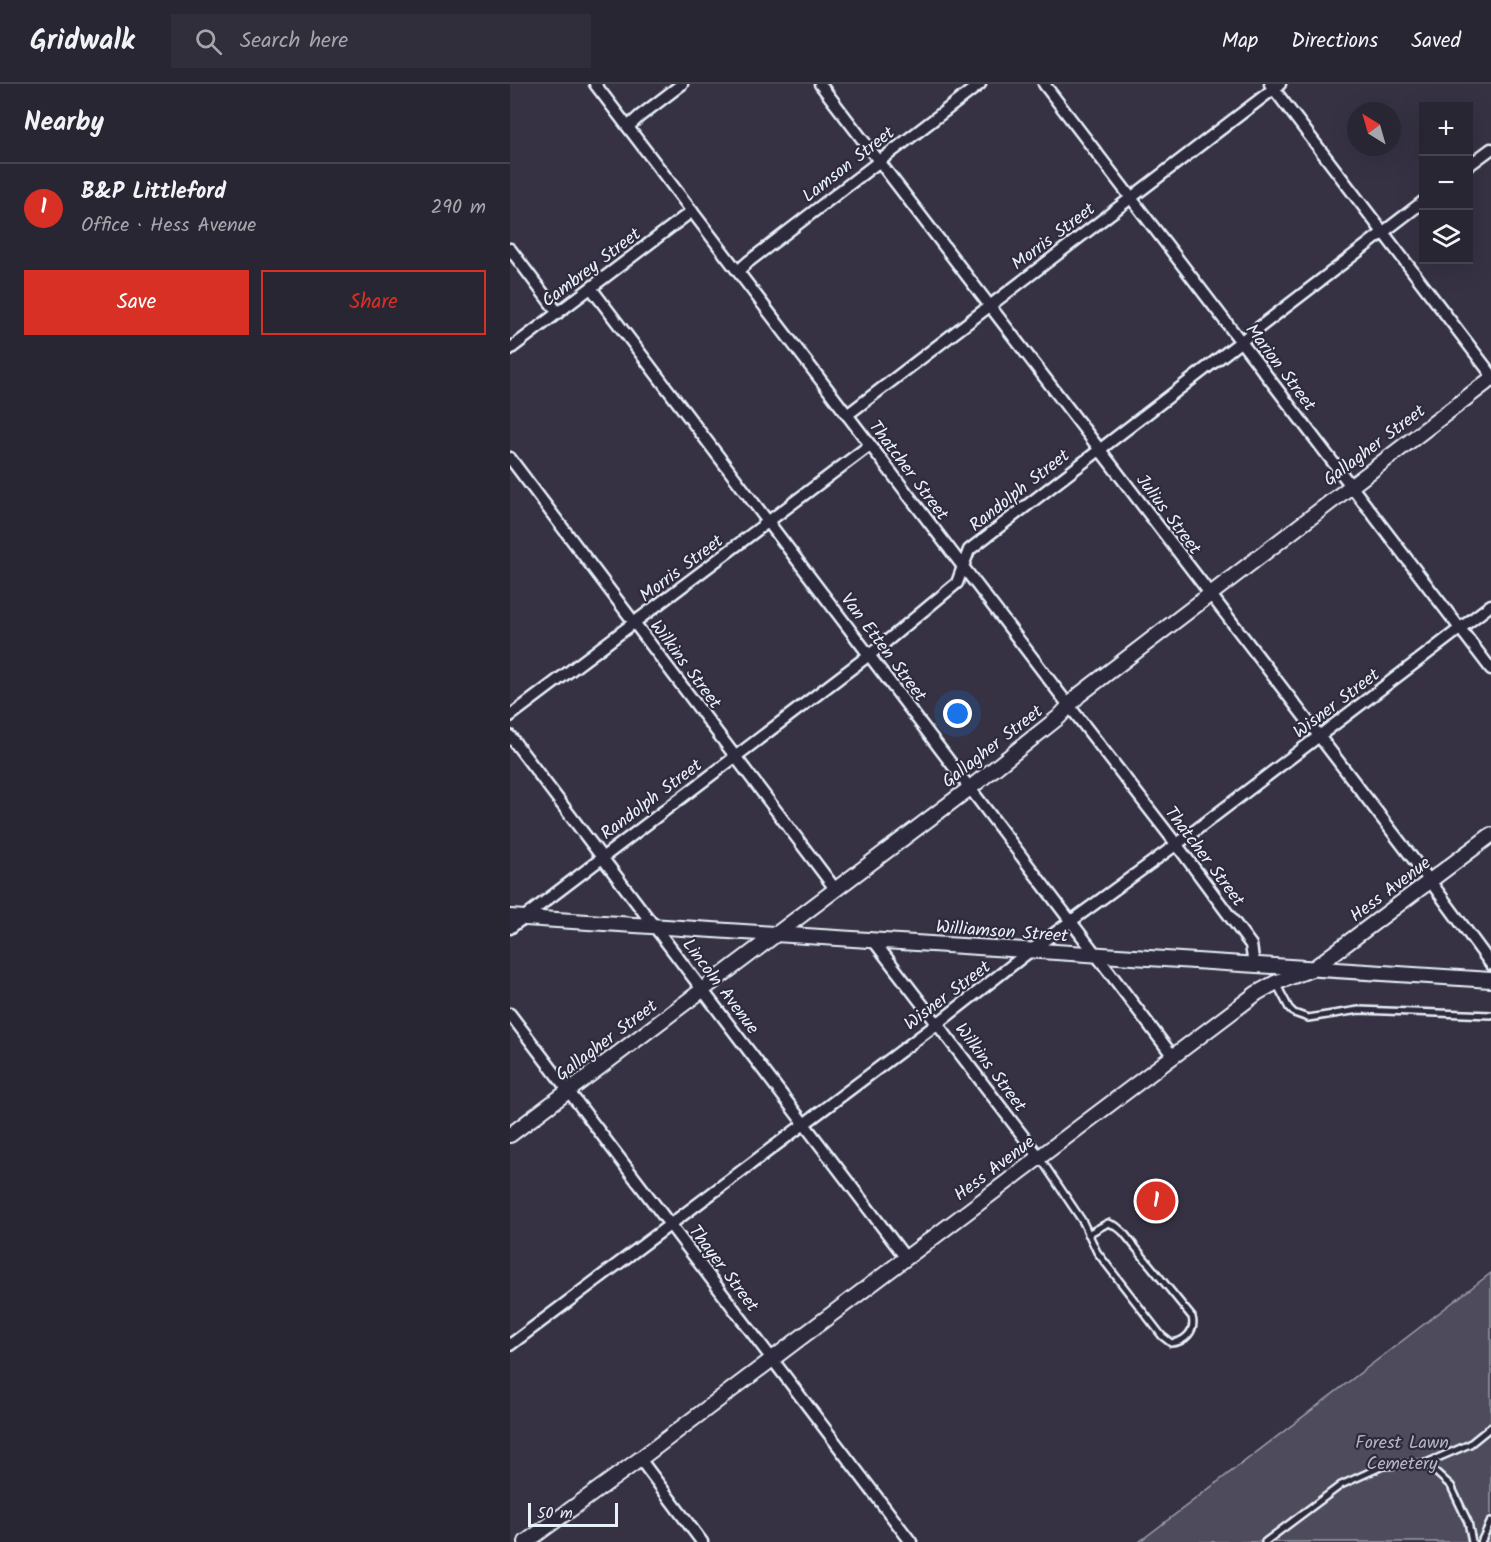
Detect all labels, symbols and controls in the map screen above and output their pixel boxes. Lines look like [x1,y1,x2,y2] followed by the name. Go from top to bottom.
[171,14,591,68] search box
[30,19,135,64] text: Gridwalk
[240,24,348,59] text: Search here
[192,25,225,58] icon: search
[1222,25,1258,58] text: Map
[1291,25,1378,58] text: Directions
[1411,25,1461,58] text: Saved
[24,102,104,144] text: Nearby
[1347,102,1401,156] north arrow
[1419,102,1473,264] map controls
[1419,102,1473,156] button: +
[796,119,902,211] street label: Lamson Street
[1419,156,1473,210] button: −
[81,175,226,210] text: B&P Littleford
[40,192,47,224] text: 1
[431,192,486,224] text: 290 m
[1006,195,1103,279] street label: Morris Street
[81,210,256,242] text: Office · Hess Avenue
[1419,210,1473,264] button: layers
[536,220,649,315] street label: Cambrey Street
[24,270,249,335] button: Save
[261,270,486,335] button: Share
[1237,318,1323,419] street label: Marion Street
[1318,397,1433,494] street label: Gallagher Street
[860,415,956,528] street label: Thatcher Street
[963,442,1077,540] street label: Randolph Street
[1128,468,1209,562] street label: Julius Street
[634,527,731,611] street label: Morris Street
[832,587,934,709] street label: Van Etten Street
[641,614,729,717] street label: Wilkins Street
[1287,661,1387,747] street label: Wisner Street
[936,698,1051,796] street label: Gallagher Street
[943,699,972,728] your location
[595,752,710,848] street label: Randolph Street
[1156,801,1252,914] street label: Thatcher Street
[1344,850,1438,931] street label: Hess Avenue
[935,913,1070,952] street label: Williamson Street
[674,933,766,1041] street label: Lincoln Avenue
[898,953,998,1039] street label: Wisner Street
[550,992,665,1089] street label: Gallagher Street
[946,1017,1034,1120] street label: Wilkins Street
[948,1129,1042,1210] street label: Hess Avenue
[1136,1178,1176,1224] pin: 1
[680,1219,766,1320] street label: Thayer Street
[1355,1429,1449,1479] park label: Forest Lawn Cemetery
[528,1500,618,1528] scale bar
[537,1501,573,1526] text: 50 m

